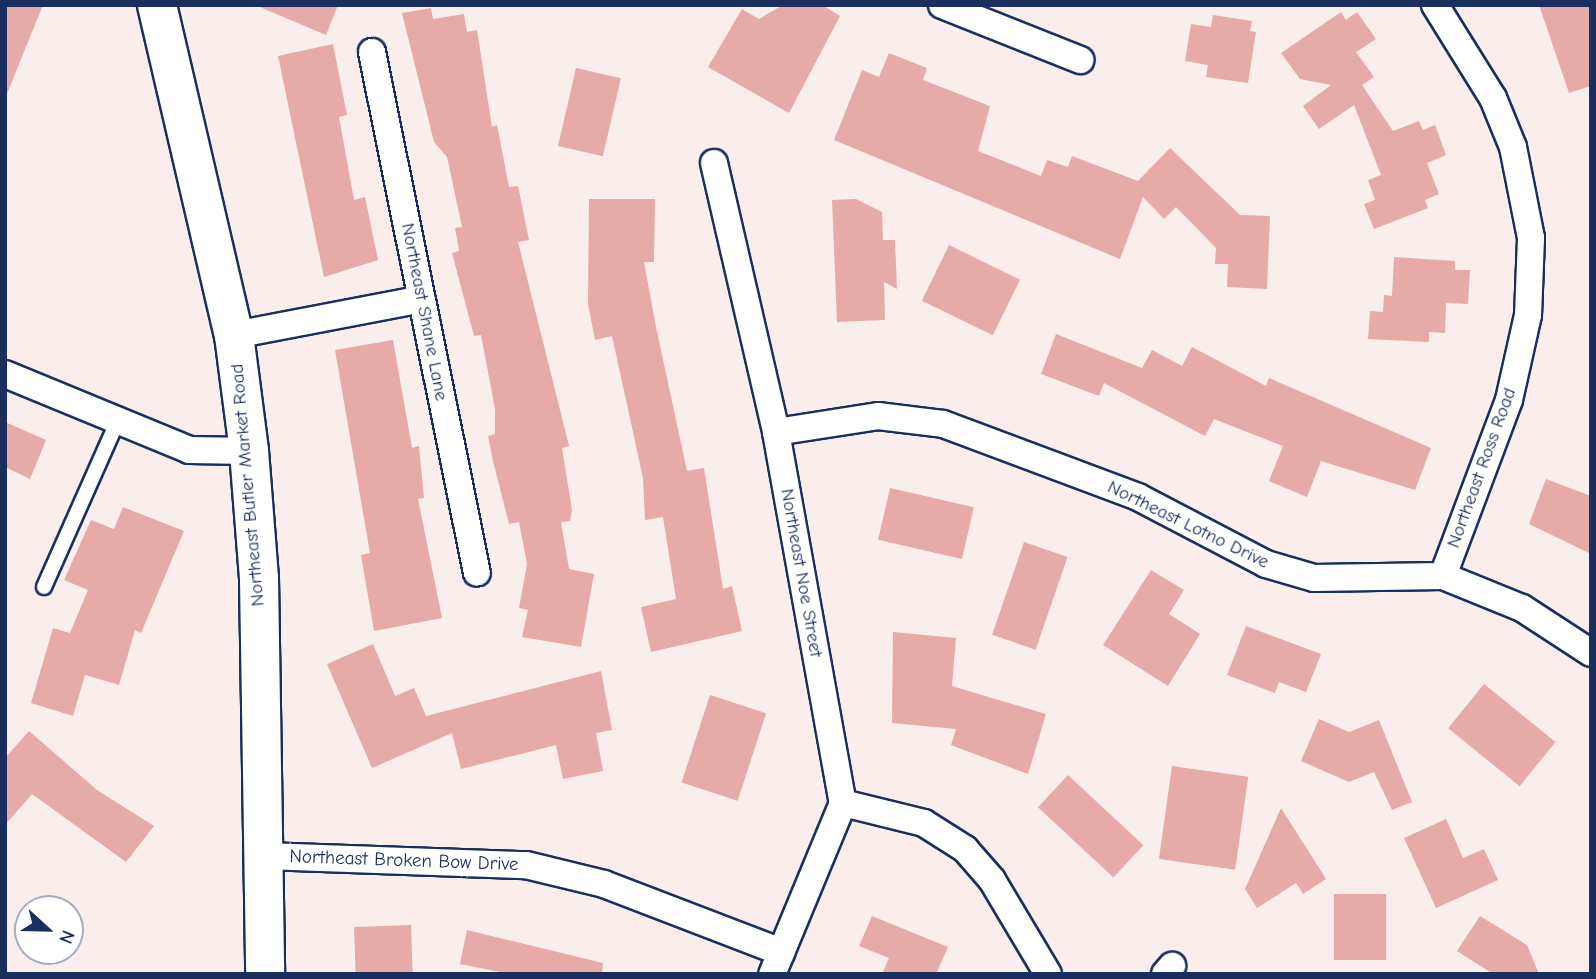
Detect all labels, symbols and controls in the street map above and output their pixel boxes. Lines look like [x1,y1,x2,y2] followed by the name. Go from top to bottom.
[396,221,452,403] street label: Northeast Shane Lane
[226,363,270,607] street label: Northeast Butler Market Road
[1442,385,1522,551] street label: Northeast Ross Road
[1103,476,1273,574] street label: Northeast Lotno Drive
[775,487,827,659] street label: Northeast Noe Street
[289,846,519,876] street label: Northeast Broken Bow Drive
[14,895,84,965] north arrow
[54,927,79,947] text: N

